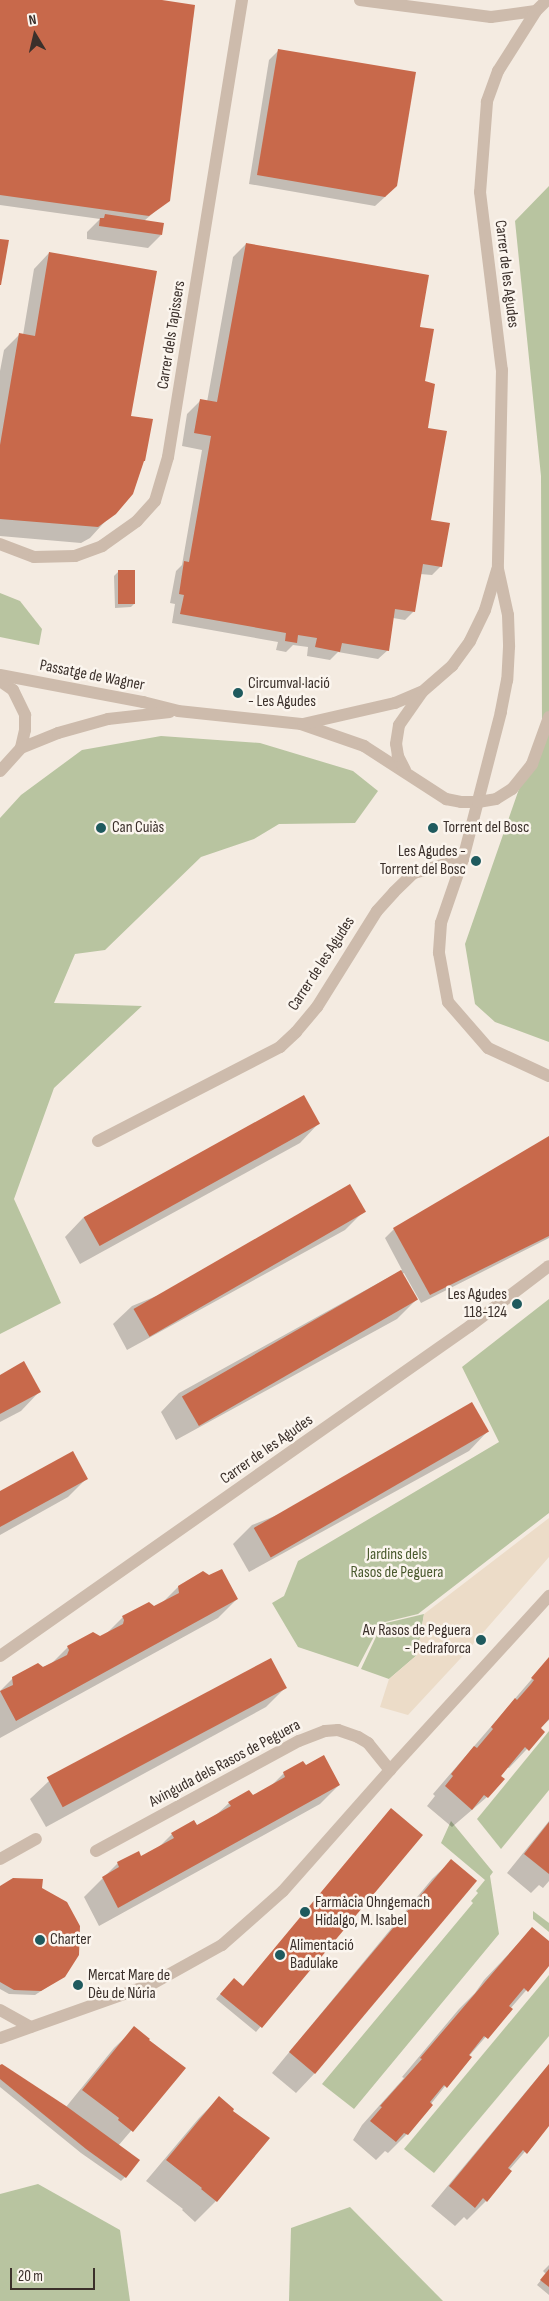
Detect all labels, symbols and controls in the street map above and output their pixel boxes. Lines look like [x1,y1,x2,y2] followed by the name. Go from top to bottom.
[10,10,60,60] north arrow
[28,11,38,29] text: N
[490,219,522,329] street label: Carrer de les Agudes
[154,279,190,391] street label: Carrer dels Tapissers
[38,656,146,696] street label: Passatge de Wagner
[248,674,330,712] place label: Circumval·lació - Les Agudes
[232,687,244,699] marker: Circumval·lació - Les Agudes
[112,818,164,838] place label: Can Cuiàs
[443,818,529,838] place label: Torrent del Bosc
[94,821,108,835] marker: Can Cuiàs
[427,822,439,834] marker: Torrent del Bosc
[380,842,466,880] place label: Les Agudes - Torrent del Bosc
[470,855,482,867] marker: Les Agudes - Torrent del Bosc
[284,913,360,1015] street label: Carrer de les Agudes
[448,1285,507,1323] place label: Les Agudes 118-124
[511,1298,523,1310] marker: Les Agudes 118-124
[217,1411,317,1489] street label: Carrer de les Agudes
[351,1545,443,1583] park label: Jardins dels Rasos de Peguera
[363,1621,471,1659] place label: Av Rasos de Peguera - Pedraforca
[475,1634,487,1646] marker: Av Rasos de Peguera - Pedraforca
[146,1716,304,1812] street label: Avinguda dels Rasos de Peguera
[315,1893,430,1931] place label: Farmàcia Ohngemach Hidalgo, M. Isabel
[299,1906,311,1918] marker: Farmàcia Ohngemach Hidalgo, M. Isabel
[50,1930,91,1950] place label: Charter
[34,1934,46,1946] marker: Charter
[290,1936,354,1974] place label: Alimentació Badulake
[274,1949,286,1961] marker: Alimentació Badulake
[88,1966,170,2004] place label: Mercat Mare de Dèu de Núria
[72,1979,84,1991] marker: Mercat Mare de Dèu de Núria
[12,2258,98,2290] scale bar
[18,2267,43,2286] text: 20 m

